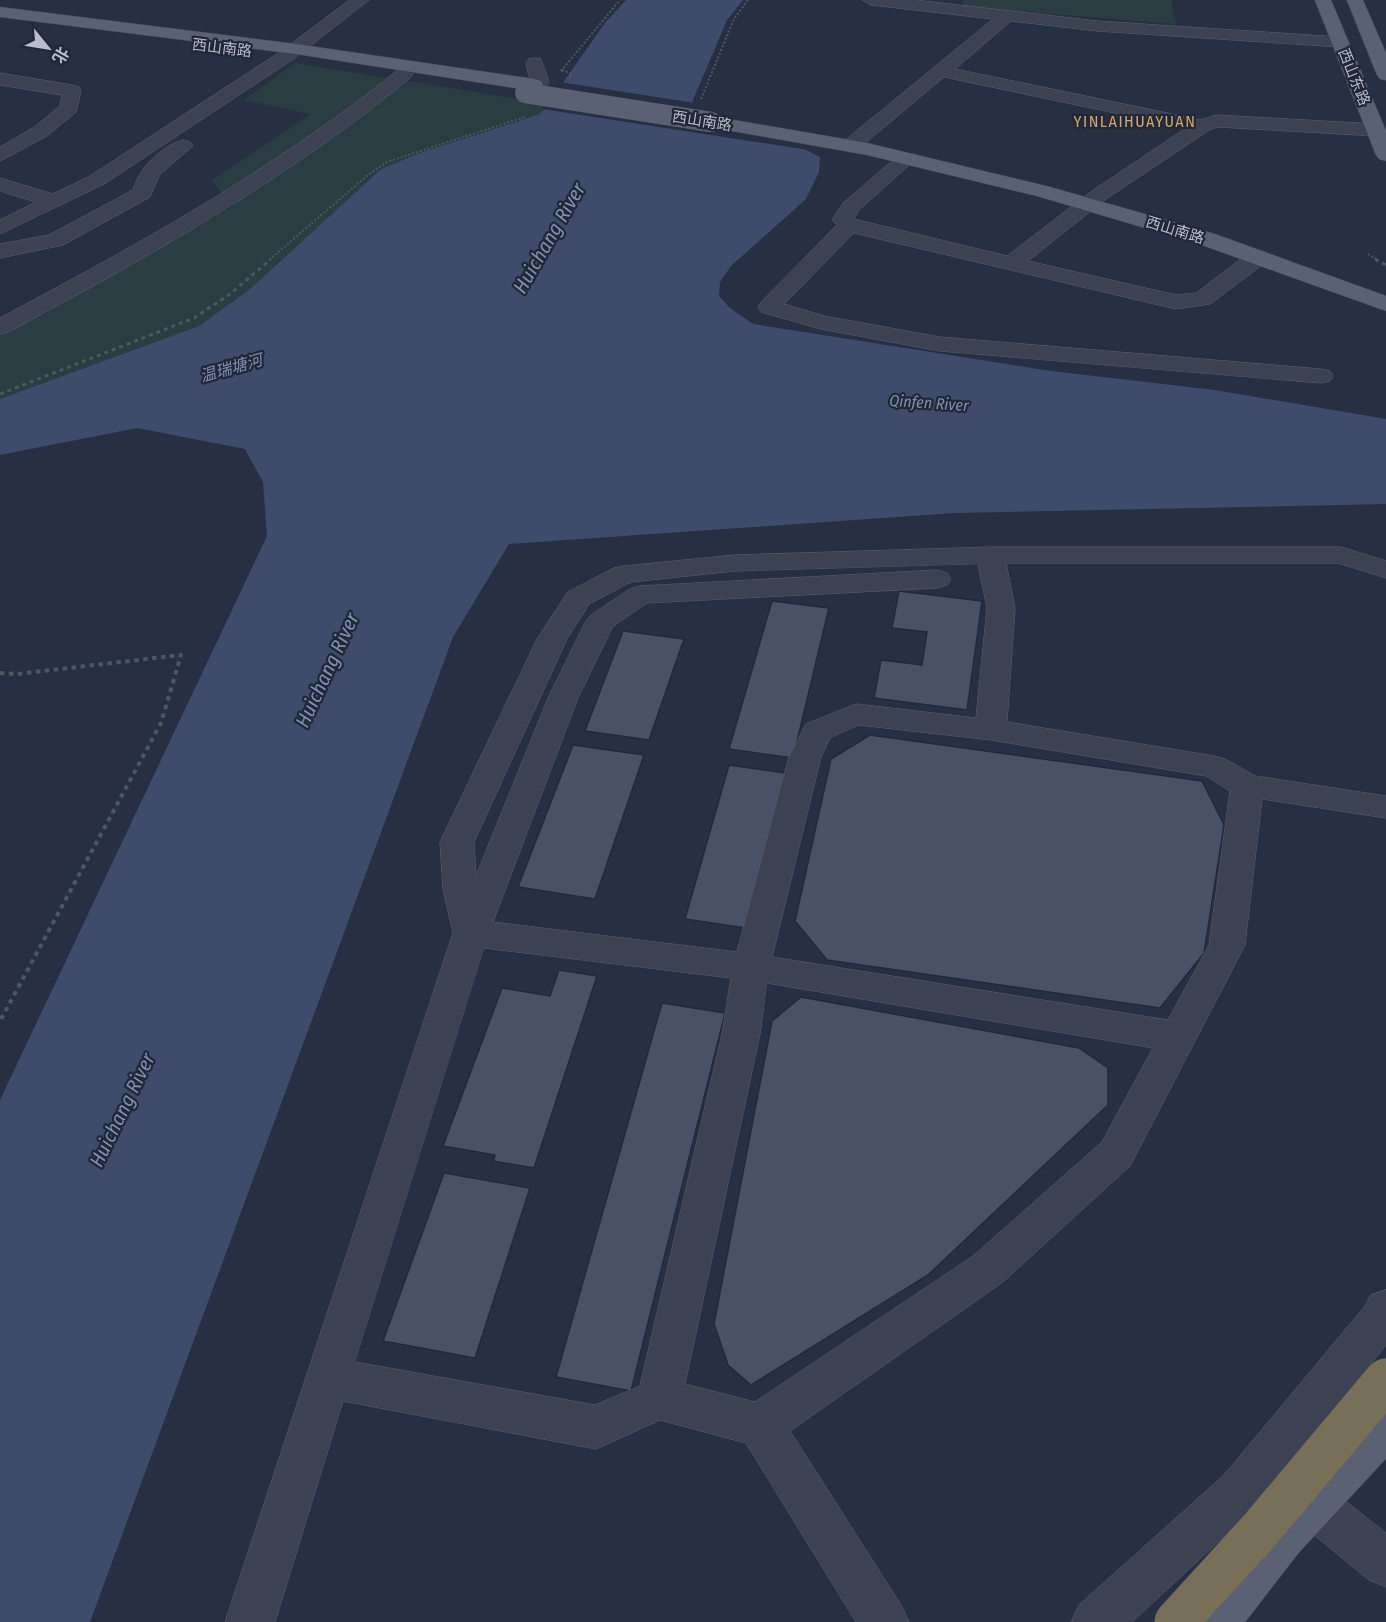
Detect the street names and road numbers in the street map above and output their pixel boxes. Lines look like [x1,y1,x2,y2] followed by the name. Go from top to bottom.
[191,35,253,61] street label: 西山南路
[1334,46,1374,108] street label: 西山东路
[671,107,733,135] street label: 西山南路
[1144,213,1206,247] street label: 西山南路

